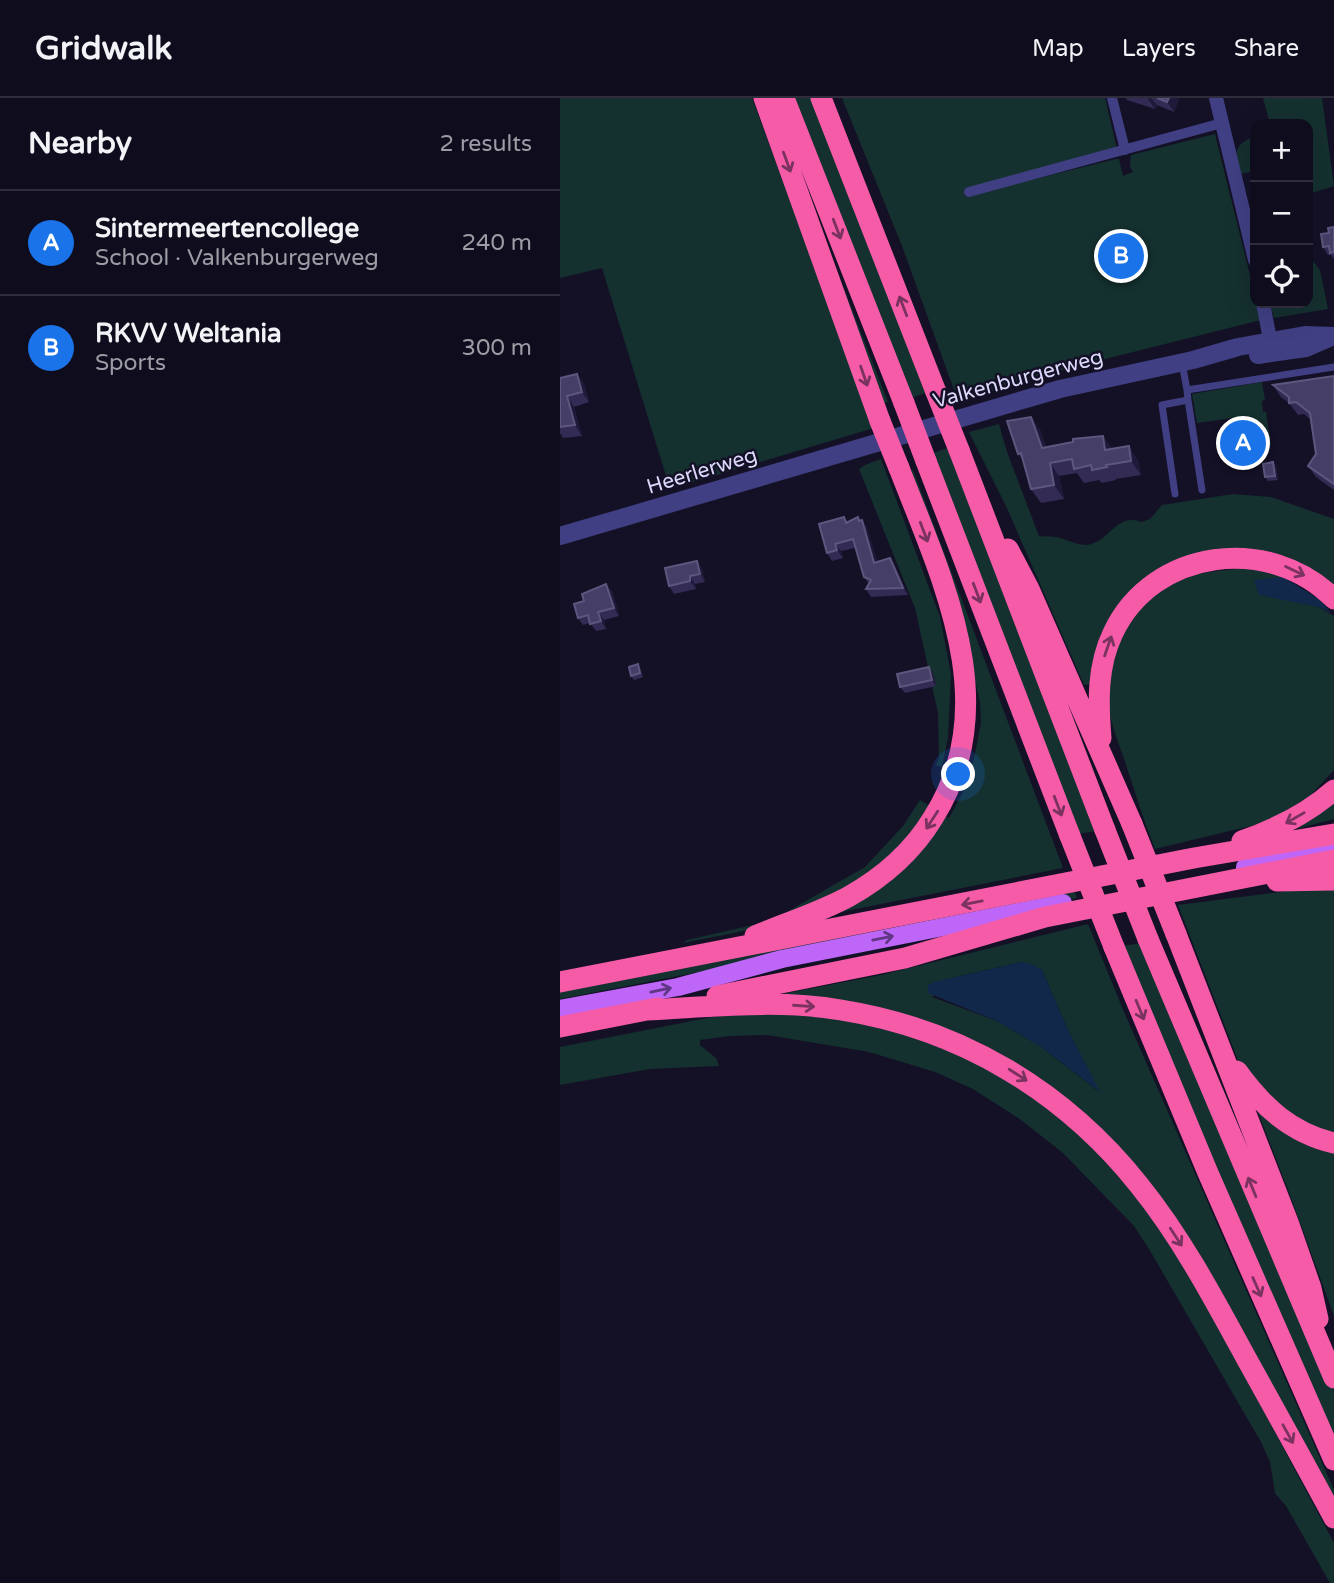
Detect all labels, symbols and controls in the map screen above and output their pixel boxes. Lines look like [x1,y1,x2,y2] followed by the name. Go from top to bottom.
[35,29,172,68] text: Gridwalk
[1032,34,1084,63] text: Map
[1122,34,1196,63] text: Layers
[1234,34,1299,63] text: Share
[1250,119,1313,308] map controls
[1250,119,1313,182] button: +
[28,125,132,162] text: Nearby
[439,130,532,158] text: 2 results
[782,151,795,173] one-way arrow
[1250,182,1313,245] button: −
[95,213,359,244] text: Sintermeertencollege
[832,218,845,240] one-way arrow
[42,229,60,257] text: A
[462,229,532,257] text: 240 m
[1098,230,1144,282] pin: B
[95,244,379,272] text: School · Valkenburgerweg
[1250,245,1313,308] button: locate
[896,295,908,317] one-way arrow
[95,318,282,349] text: RKVV Weltania
[43,334,59,362] text: B
[462,334,532,362] text: 300 m
[930,344,1106,414] street label: Valkenburgerweg
[95,349,166,377] text: Sports
[859,365,872,387] one-way arrow
[1220,417,1266,469] pin: A
[644,442,760,500] street label: Heerlerweg
[918,521,931,542] one-way arrow
[1284,565,1305,579] one-way arrow
[971,582,984,604] one-way arrow
[1102,635,1115,657] one-way arrow
[941,757,975,791] your location
[1053,794,1066,816] one-way arrow
[925,809,939,829] one-way arrow
[1285,812,1306,825] one-way arrow
[961,896,984,910] one-way arrow
[871,931,894,945] one-way arrow
[649,983,672,997] one-way arrow
[1134,999,1147,1020] one-way arrow
[792,1000,815,1013] one-way arrow
[1008,1068,1027,1083] one-way arrow
[1245,1176,1258,1198] one-way arrow
[1169,1226,1183,1246] one-way arrow
[1251,1276,1264,1298] one-way arrow
[1282,1423,1295,1444] one-way arrow

